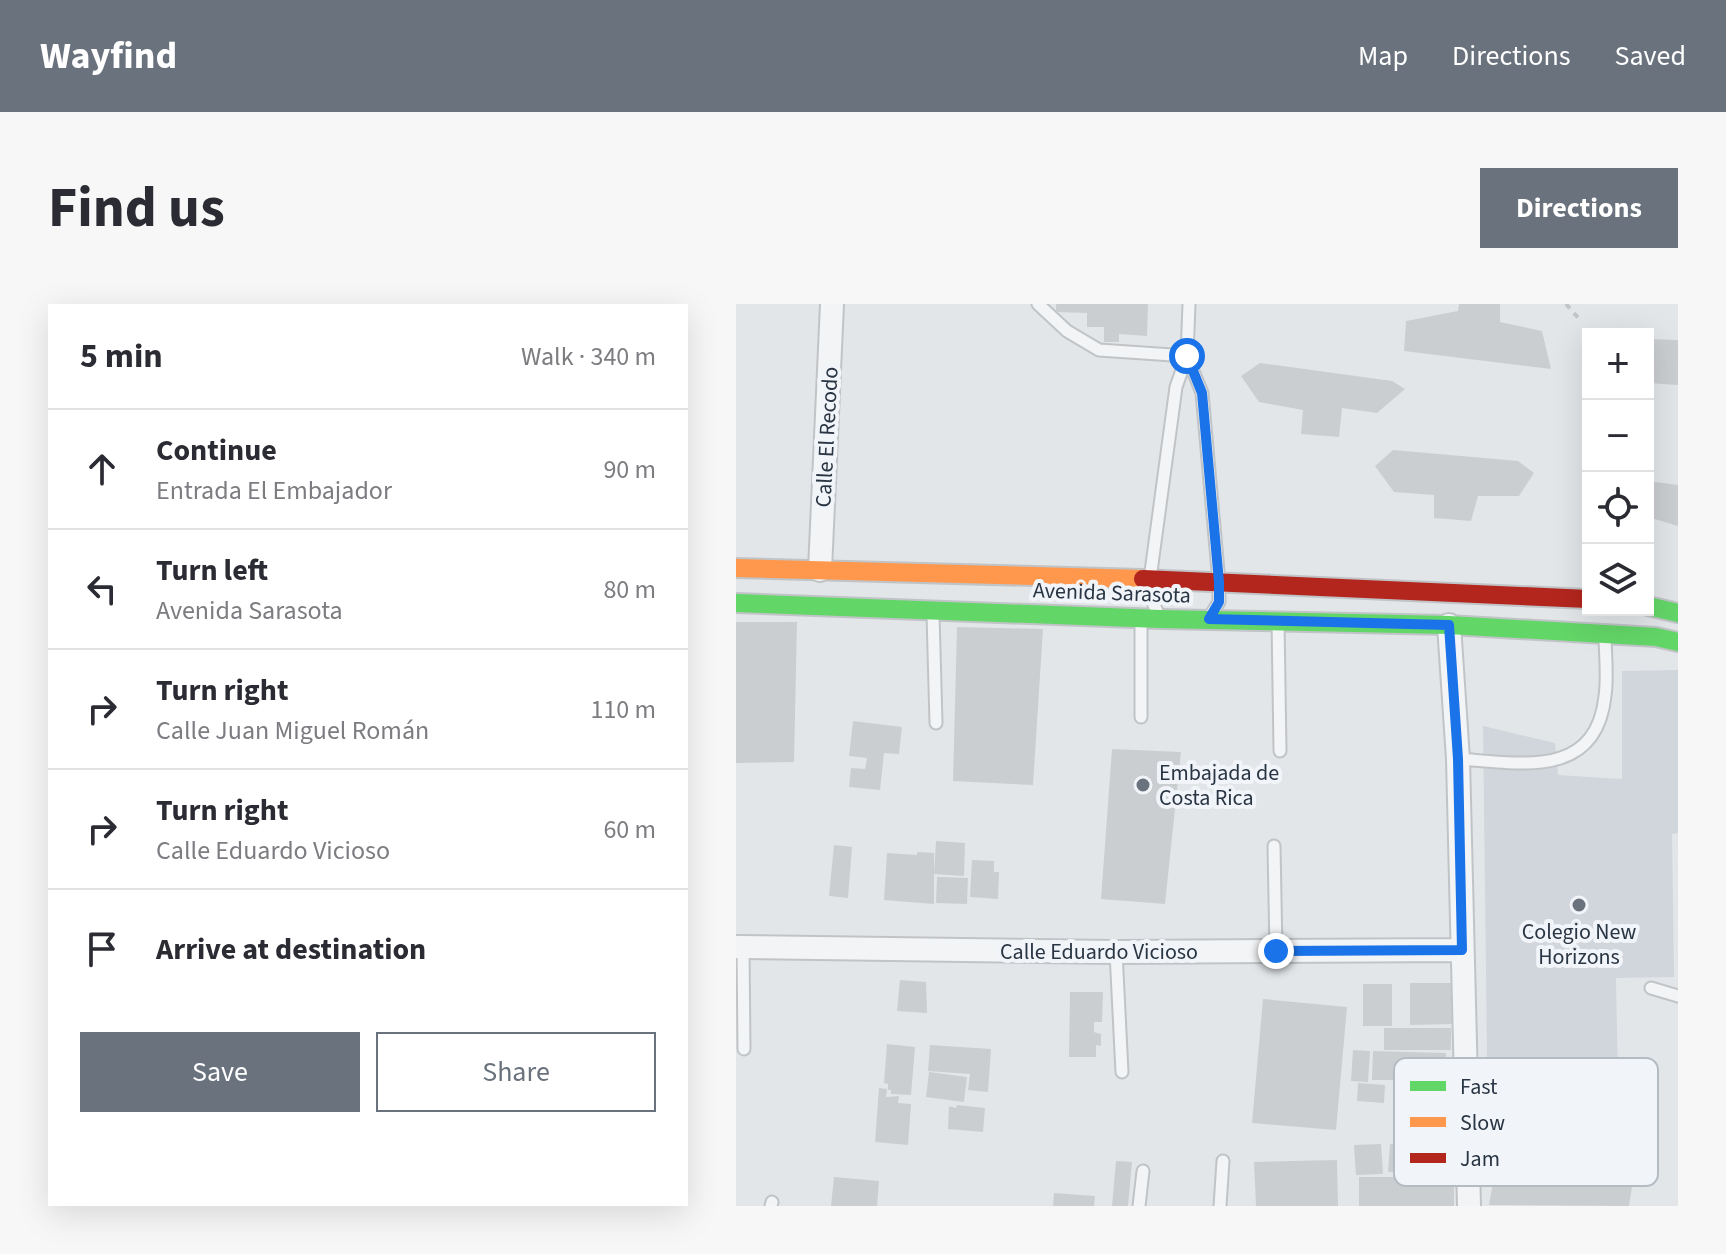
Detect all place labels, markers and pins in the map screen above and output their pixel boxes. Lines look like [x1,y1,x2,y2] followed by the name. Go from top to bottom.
[1159,757,1279,814] place label: Embajada de Costa Rica
[1134,776,1152,794] marker: Embajada de Costa Rica
[1570,896,1588,914] marker: Colegio New Horizons
[1522,916,1637,973] place label: Colegio New Horizons

